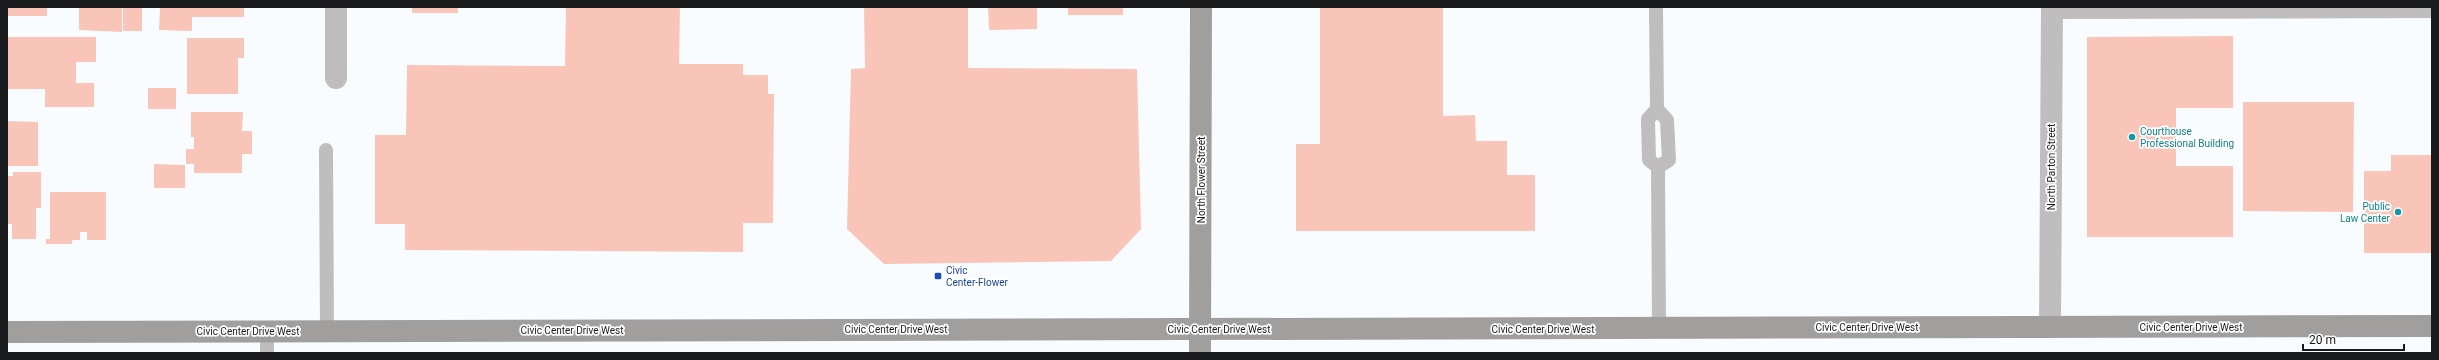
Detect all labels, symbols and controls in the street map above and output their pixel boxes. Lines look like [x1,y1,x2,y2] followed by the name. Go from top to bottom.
[2046,124,2057,210] street label: North Parton Street
[2140,126,2234,149] place label: Courthouse Professional Building
[2127,132,2137,142] marker: Courthouse Professional Building
[1196,137,1207,223] street label: North Flower Street
[2340,201,2391,224] place label: Public Law Center
[2393,207,2403,217] marker: Public Law Center
[946,265,1009,288] place label: Civic Center-Flower
[933,271,943,281] marker: Civic Center-Flower
[1815,322,1919,333] street label: Civic Center Drive West
[2139,322,2243,333] street label: Civic Center Drive West
[844,324,948,335] street label: Civic Center Drive West
[1167,324,1271,335] street label: Civic Center Drive West
[1491,324,1595,335] street label: Civic Center Drive West
[520,325,624,336] street label: Civic Center Drive West
[196,326,300,337] street label: Civic Center Drive West
[2303,326,2404,352] scale bar
[2309,333,2336,347] text: 20 m

